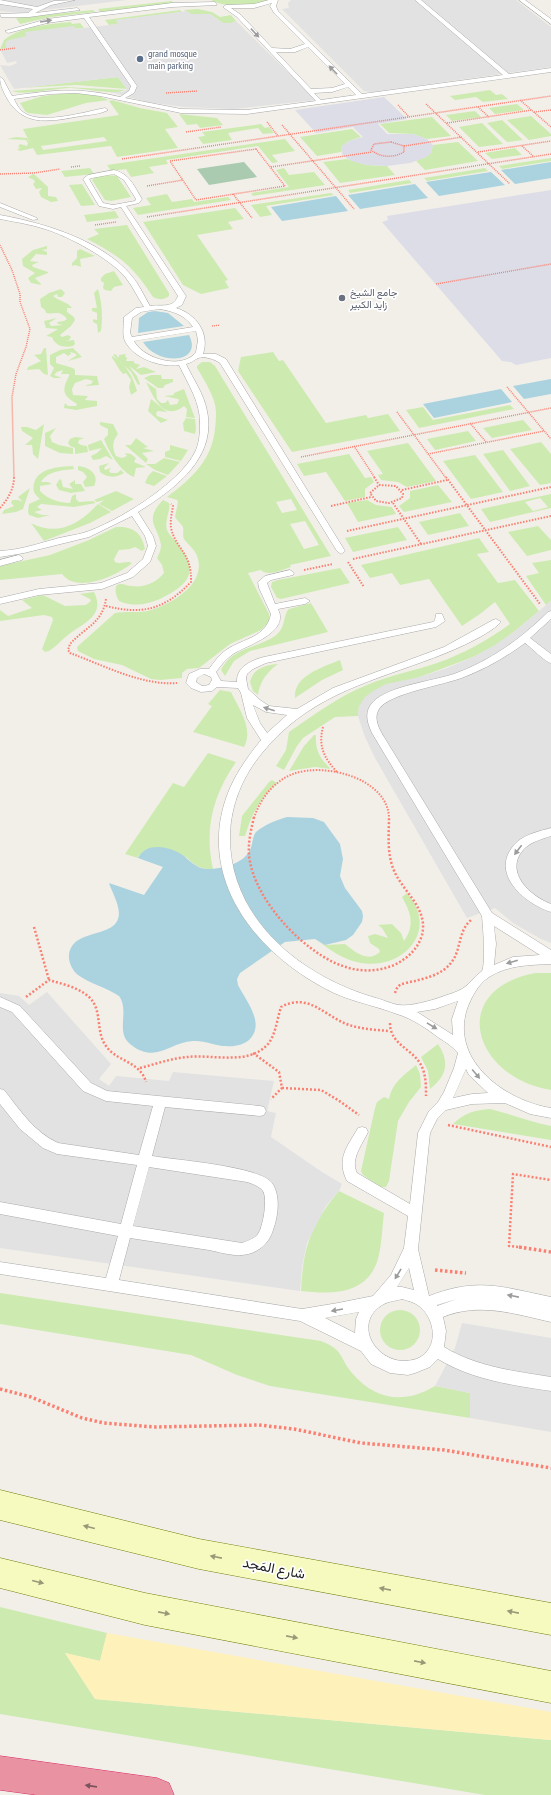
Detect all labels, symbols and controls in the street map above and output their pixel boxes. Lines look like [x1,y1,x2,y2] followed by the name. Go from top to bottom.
[40,18,52,24] one-way arrow
[250,28,260,38] one-way arrow
[148,47,197,72] place label: grand mosque main parking
[135,54,145,64] marker: grand mosque main parking
[329,65,338,75] one-way arrow
[349,286,398,311] place label: جامع الشيخ زايد الكبير
[337,293,347,303] marker: جامع الشيخ زايد الكبير
[263,705,275,711] one-way arrow
[514,845,522,856] one-way arrow
[506,959,518,965] one-way arrow
[427,1022,437,1030] one-way arrow
[471,1068,480,1079] one-way arrow
[394,1269,402,1279] one-way arrow
[507,1293,519,1299] one-way arrow
[331,1307,343,1313] one-way arrow
[83,1523,96,1529] one-way arrow
[241,1553,307,1585] street label: شارع المَجد
[210,1554,222,1560] one-way arrow
[32,1580,44,1586] one-way arrow
[379,1585,391,1591] one-way arrow
[507,1609,519,1615] one-way arrow
[158,1610,170,1616] one-way arrow
[286,1635,298,1641] one-way arrow
[413,1659,426,1665] one-way arrow
[85,1783,97,1789] one-way arrow

